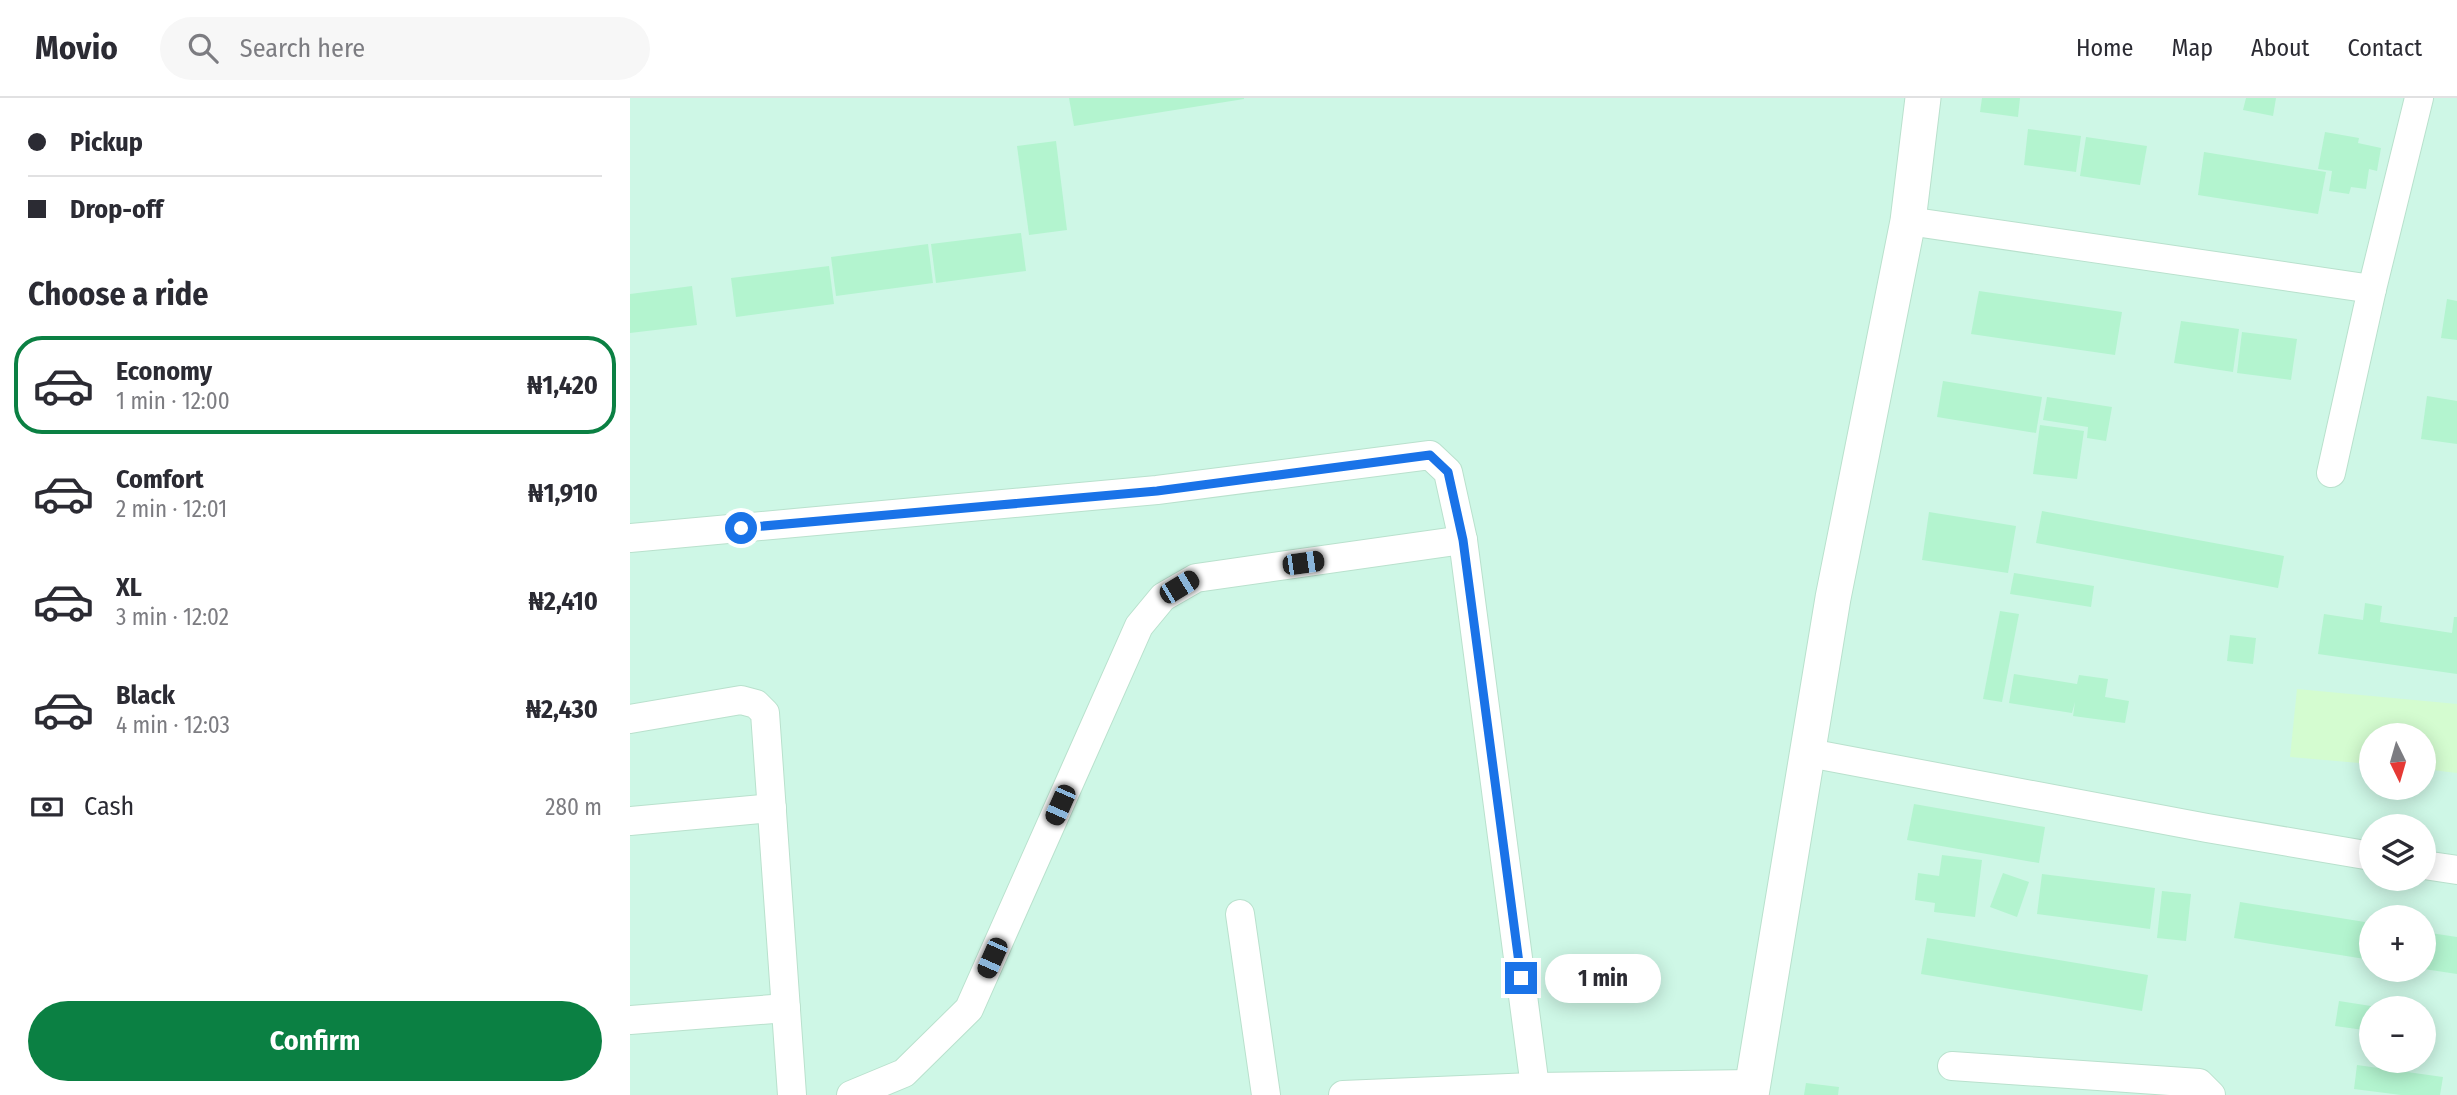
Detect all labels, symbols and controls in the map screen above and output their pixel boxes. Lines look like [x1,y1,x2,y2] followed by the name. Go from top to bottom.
[160,17,650,80] search box
[35,28,118,68] text: Movio
[184,29,222,67] icon: search
[240,33,365,64] text: Search here
[2076,34,2133,62] text: Home
[2171,34,2213,62] text: Map
[2251,34,2309,62] text: About
[2347,34,2422,62] text: Contact
[70,127,143,158] text: Pickup
[70,194,163,225] text: Drop-off
[28,275,209,313] text: Choose a ride
[32,354,95,417] icon: car
[116,356,212,387] text: Economy
[527,370,598,401] text: ₦1,420
[116,387,230,415] text: 1 min · 12:00
[32,462,95,525] icon: car
[116,464,204,495] text: Comfort
[528,478,598,509] text: ₦1,910
[116,495,227,523] text: 2 min · 12:01
[725,512,757,544] route start
[1281,550,1326,576] car
[1156,567,1203,607] car
[32,570,95,633] icon: car
[116,572,142,603] text: XL
[529,586,598,617] text: ₦2,410
[116,603,229,631] text: 3 min · 12:02
[32,678,95,741] icon: car
[116,680,175,711] text: Black
[526,694,598,725] text: ₦2,430
[116,711,230,739] text: 4 min · 12:03
[2359,723,2436,800] north arrow
[2359,723,2436,1073] map controls
[1042,782,1079,828] car
[28,788,66,826] icon: cash
[84,791,134,822] text: Cash
[545,793,602,821] text: 280 m
[2359,814,2436,891] button: layers
[2359,905,2436,982] button: +
[974,935,1011,981] car
[1546,954,1661,1002] callout: 1 min
[1505,962,1537,994] route end
[1578,964,1628,992] text: 1 min
[2359,996,2436,1073] button: −
[28,1001,602,1081] button: Confirm

